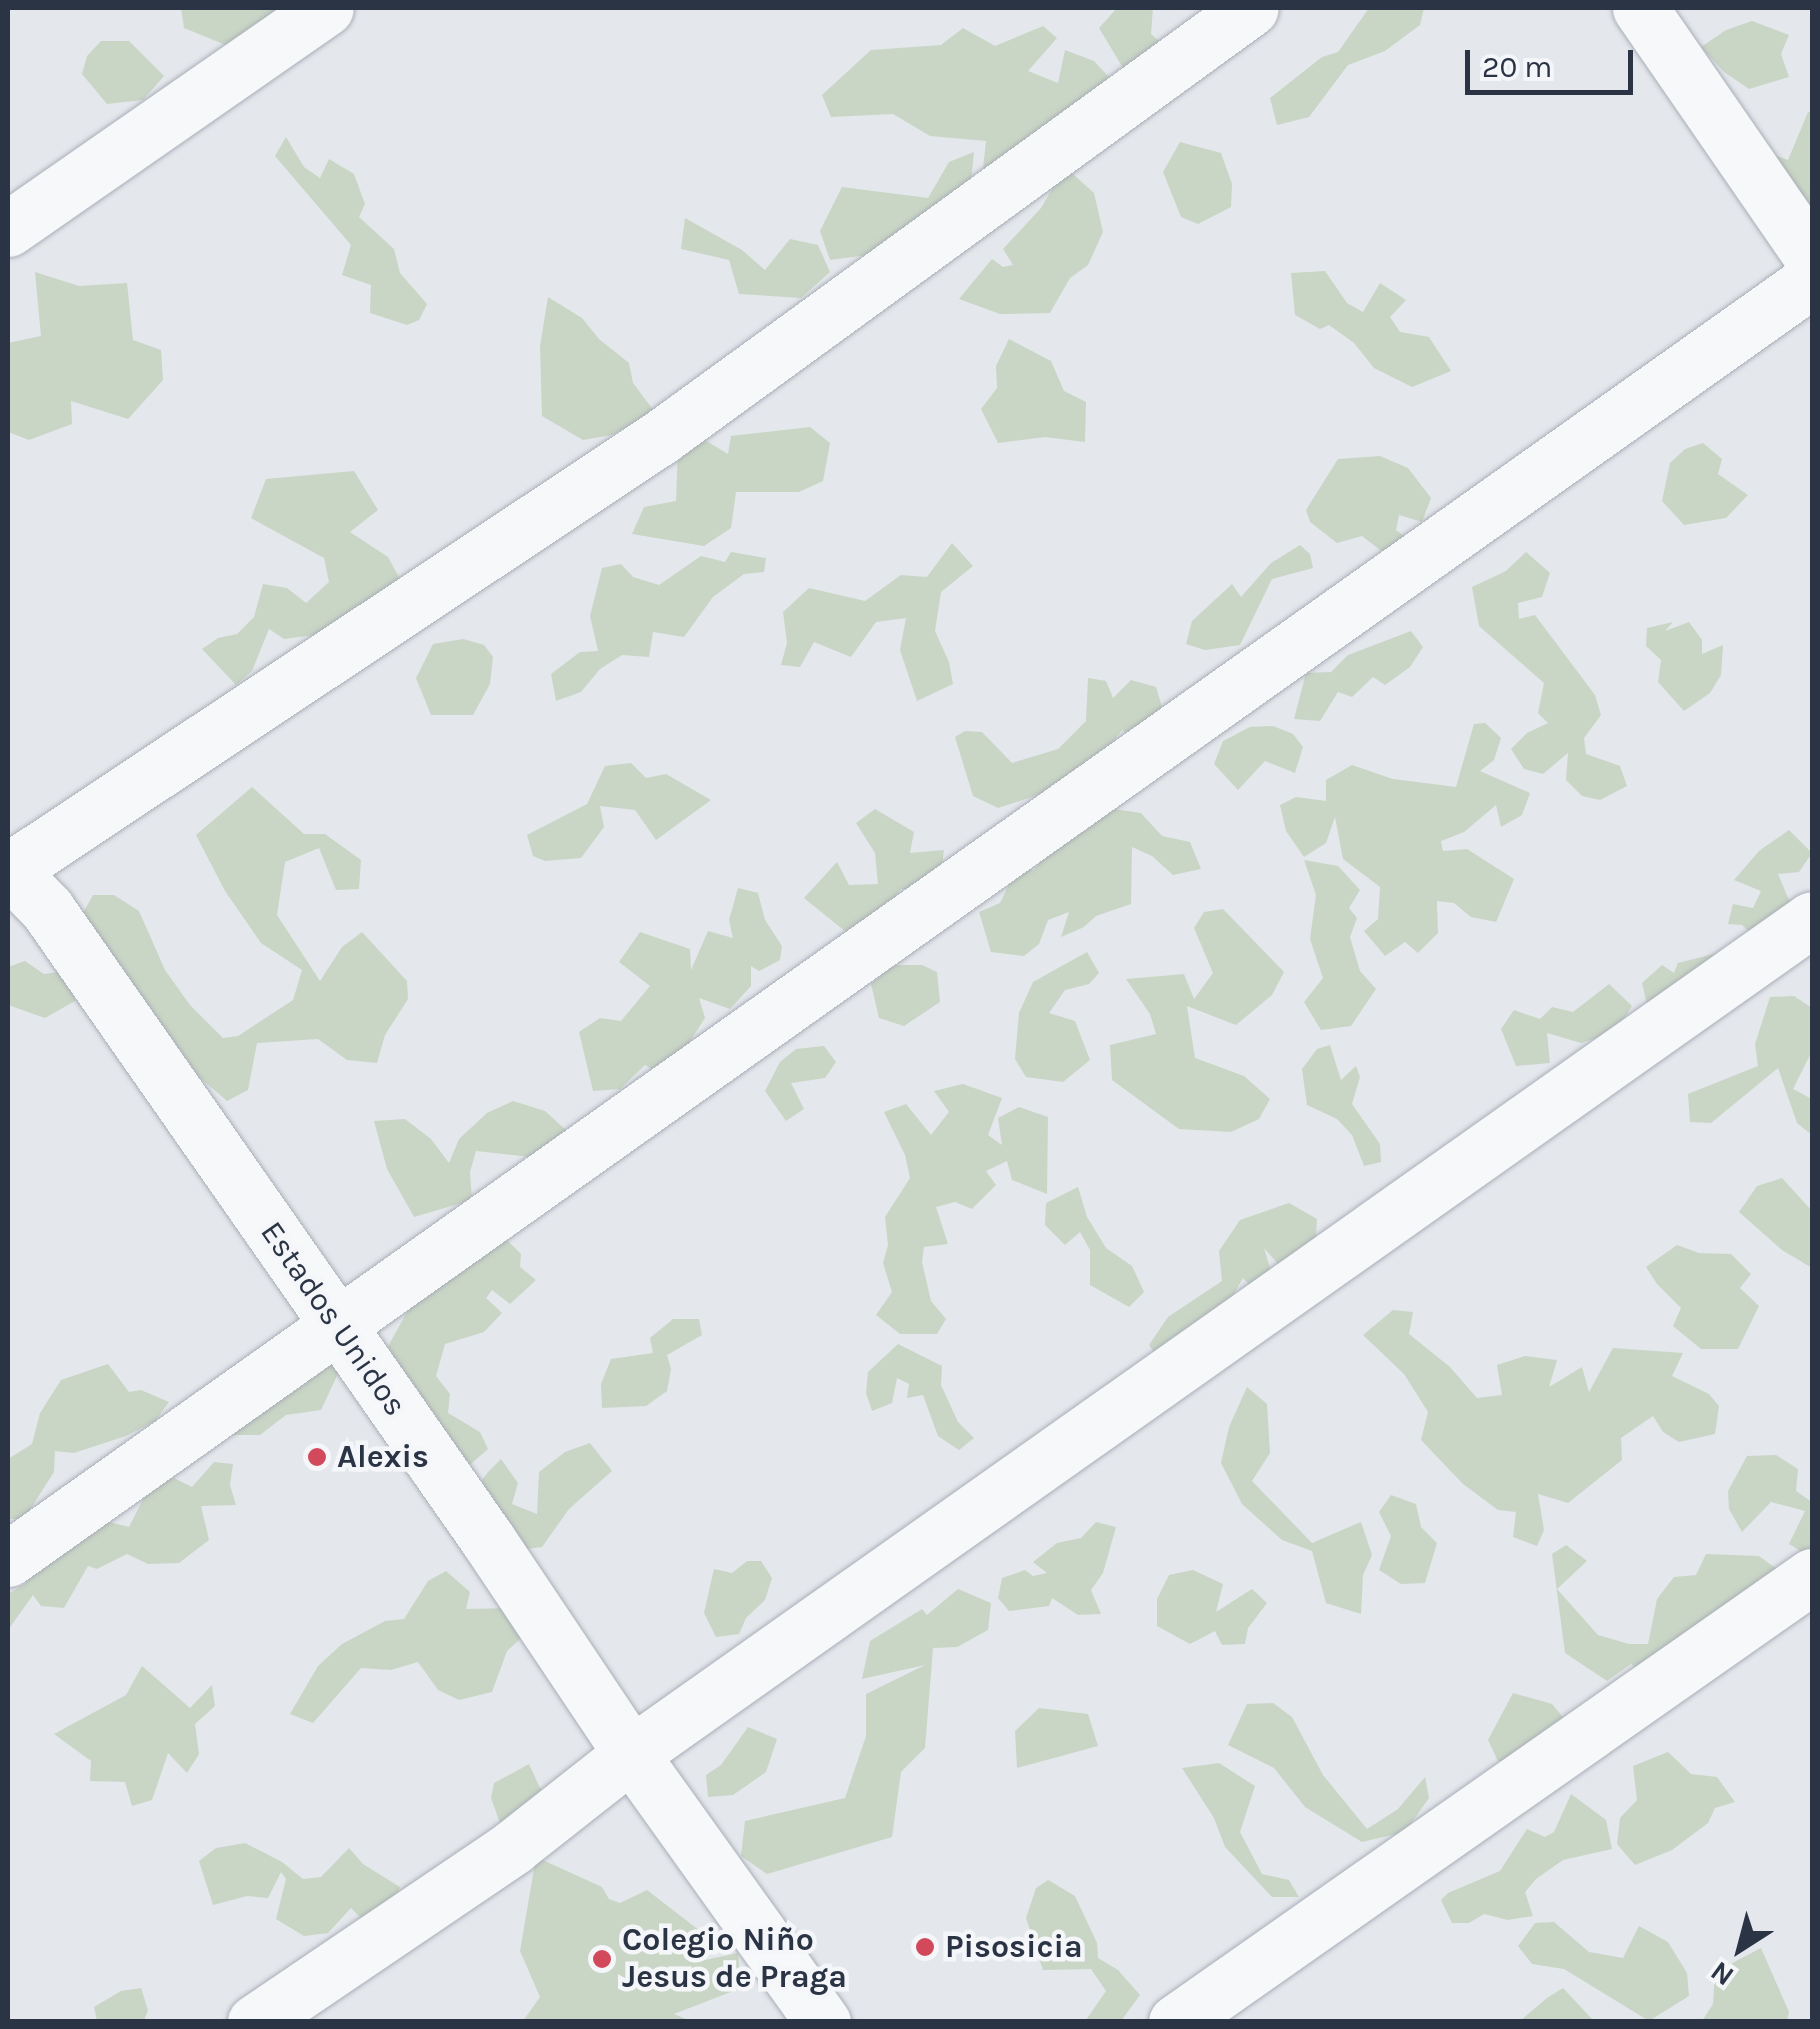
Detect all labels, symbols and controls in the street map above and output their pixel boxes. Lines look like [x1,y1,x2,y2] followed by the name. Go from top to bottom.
[1470,30,1638,92] scale bar
[1482,49,1552,85] text: 20 m
[252,1214,414,1424] street label: Estados Unidos
[337,1438,429,1476] place label: Alexis
[306,1446,328,1468] marker: Alexis
[1690,1899,1790,1999] north arrow
[622,1922,847,1997] place label: Colegio Niño Jesus de Praga
[945,1928,1083,1966] place label: Pisosicia
[914,1936,936,1958] marker: Pisosicia
[591,1948,613,1970] marker: Colegio Niño Jesus de Praga
[1704,1954,1740,1993] text: N

